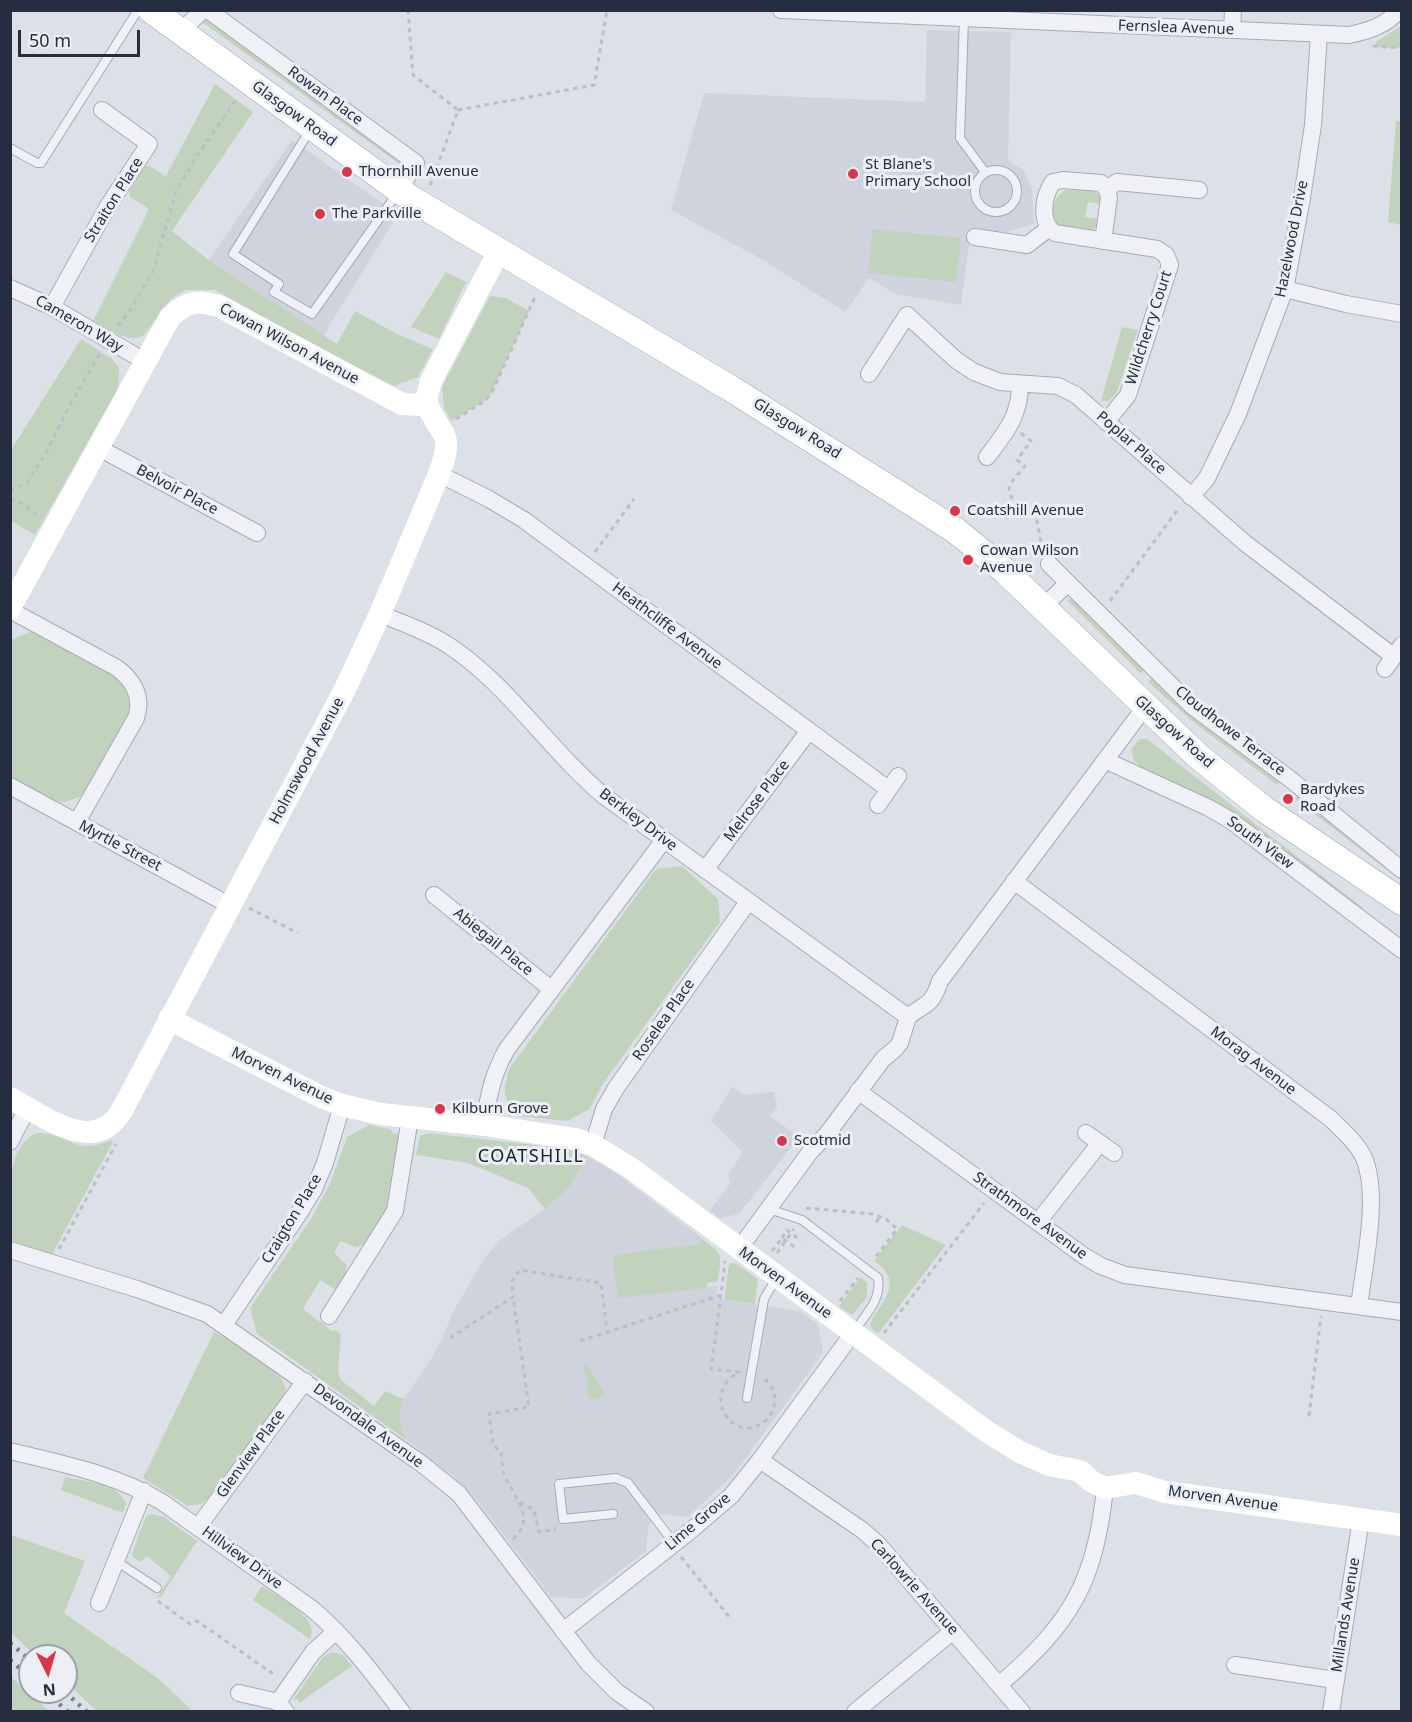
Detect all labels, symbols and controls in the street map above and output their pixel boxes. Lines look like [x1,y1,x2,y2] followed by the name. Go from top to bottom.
[1118,17,1234,39] street label: Fernslea Avenue
[21,18,142,56] scale bar
[29,28,71,52] text: 50 m
[284,63,366,129] street label: Rowan Place
[248,77,340,151] street label: Glasgow Road
[81,154,147,246] street label: Straiton Place
[865,156,971,191] place label: St Blane's Primary School
[359,163,479,181] place label: Thornhill Avenue
[340,165,354,179] marker: Thornhill Avenue
[846,167,860,181] marker: St Blane's Primary School
[1272,179,1312,299] street label: Hazelwood Drive
[332,205,421,223] place label: The Parkville
[313,207,327,221] marker: The Parkville
[1122,269,1176,387] street label: Wildcherry Court
[32,292,126,356] street label: Cameron Way
[216,300,362,388] street label: Cowan Wilson Avenue
[750,395,844,463] street label: Glasgow Road
[1092,408,1170,478] street label: Poplar Place
[133,461,221,519] street label: Belvoir Place
[967,502,1084,520] place label: Coatshill Avenue
[948,504,962,518] marker: Coatshill Avenue
[980,542,1079,577] place label: Cowan Wilson Avenue
[961,553,975,567] marker: Cowan Wilson Avenue
[608,579,726,673] street label: Heathcliffe Avenue
[1171,682,1289,780] street label: Cloudhowe Terrace
[1131,692,1217,772] street label: Glasgow Road
[266,695,348,827] street label: Holmswood Avenue
[720,757,794,845] street label: Melrose Place
[1300,781,1365,816] place label: Bardykes Road
[595,785,681,855] street label: Berkley Drive
[1281,792,1295,806] marker: Bardykes Road
[1223,813,1297,873] street label: South View
[76,817,164,875] street label: Myrtle Street
[449,904,537,980] street label: Abiegail Place
[629,976,699,1064] street label: Roselea Place
[1207,1023,1299,1099] street label: Morag Avenue
[228,1044,336,1108] street label: Morven Avenue
[452,1100,549,1118] place label: Kilburn Grove
[433,1102,447,1116] marker: Kilburn Grove
[794,1132,851,1150] place label: Scotmid
[775,1134,789,1148] marker: Scotmid
[478,1146,584,1168] district label: COATSHILL
[969,1169,1091,1263] street label: Strathmore Avenue
[258,1171,326,1267] street label: Craigton Place
[735,1243,835,1323] street label: Morven Avenue
[309,1380,427,1472] street label: Devondale Avenue
[213,1406,289,1502] street label: Glenview Place
[1167,1482,1279,1516] street label: Morven Avenue
[662,1489,734,1555] street label: Lime Grove
[198,1523,286,1593] street label: Hillview Drive
[866,1535,962,1639] street label: Carlowrie Avenue
[1328,1556,1364,1674] street label: Millands Avenue
[18,1644,78,1704] north arrow
[42,1678,57,1701] text: N

